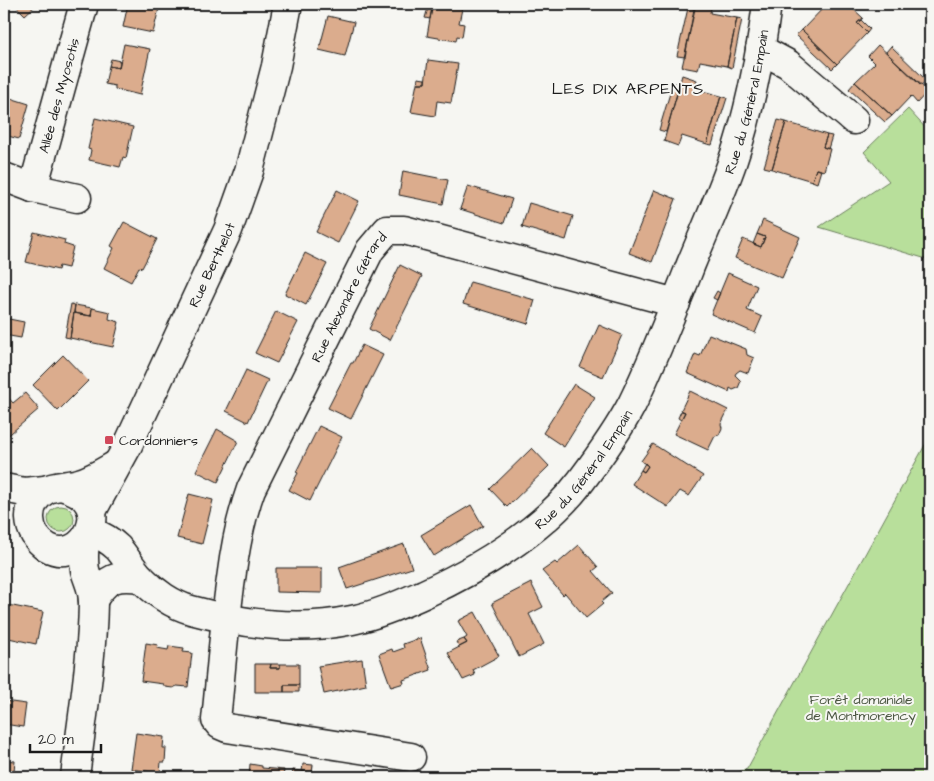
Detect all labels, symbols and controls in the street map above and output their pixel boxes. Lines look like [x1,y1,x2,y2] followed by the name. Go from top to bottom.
[720,28,774,177] street label: Rue du Général Empain
[34,36,85,155] street label: Allée des Myosotis
[552,78,704,100] district label: LES DIX ARPENTS
[184,220,241,311] street label: Rue Berthelot
[307,228,392,366] street label: Rue Alexandre Gérard
[531,407,638,535] street label: Rue du Général Empain
[119,431,198,451] place label: Cordonniers
[103,434,115,446] marker: Cordonniers
[806,690,916,726] park label: Forêt domaniale de Montmorency
[30,721,101,753] scale bar
[38,729,74,750] text: 20 m

